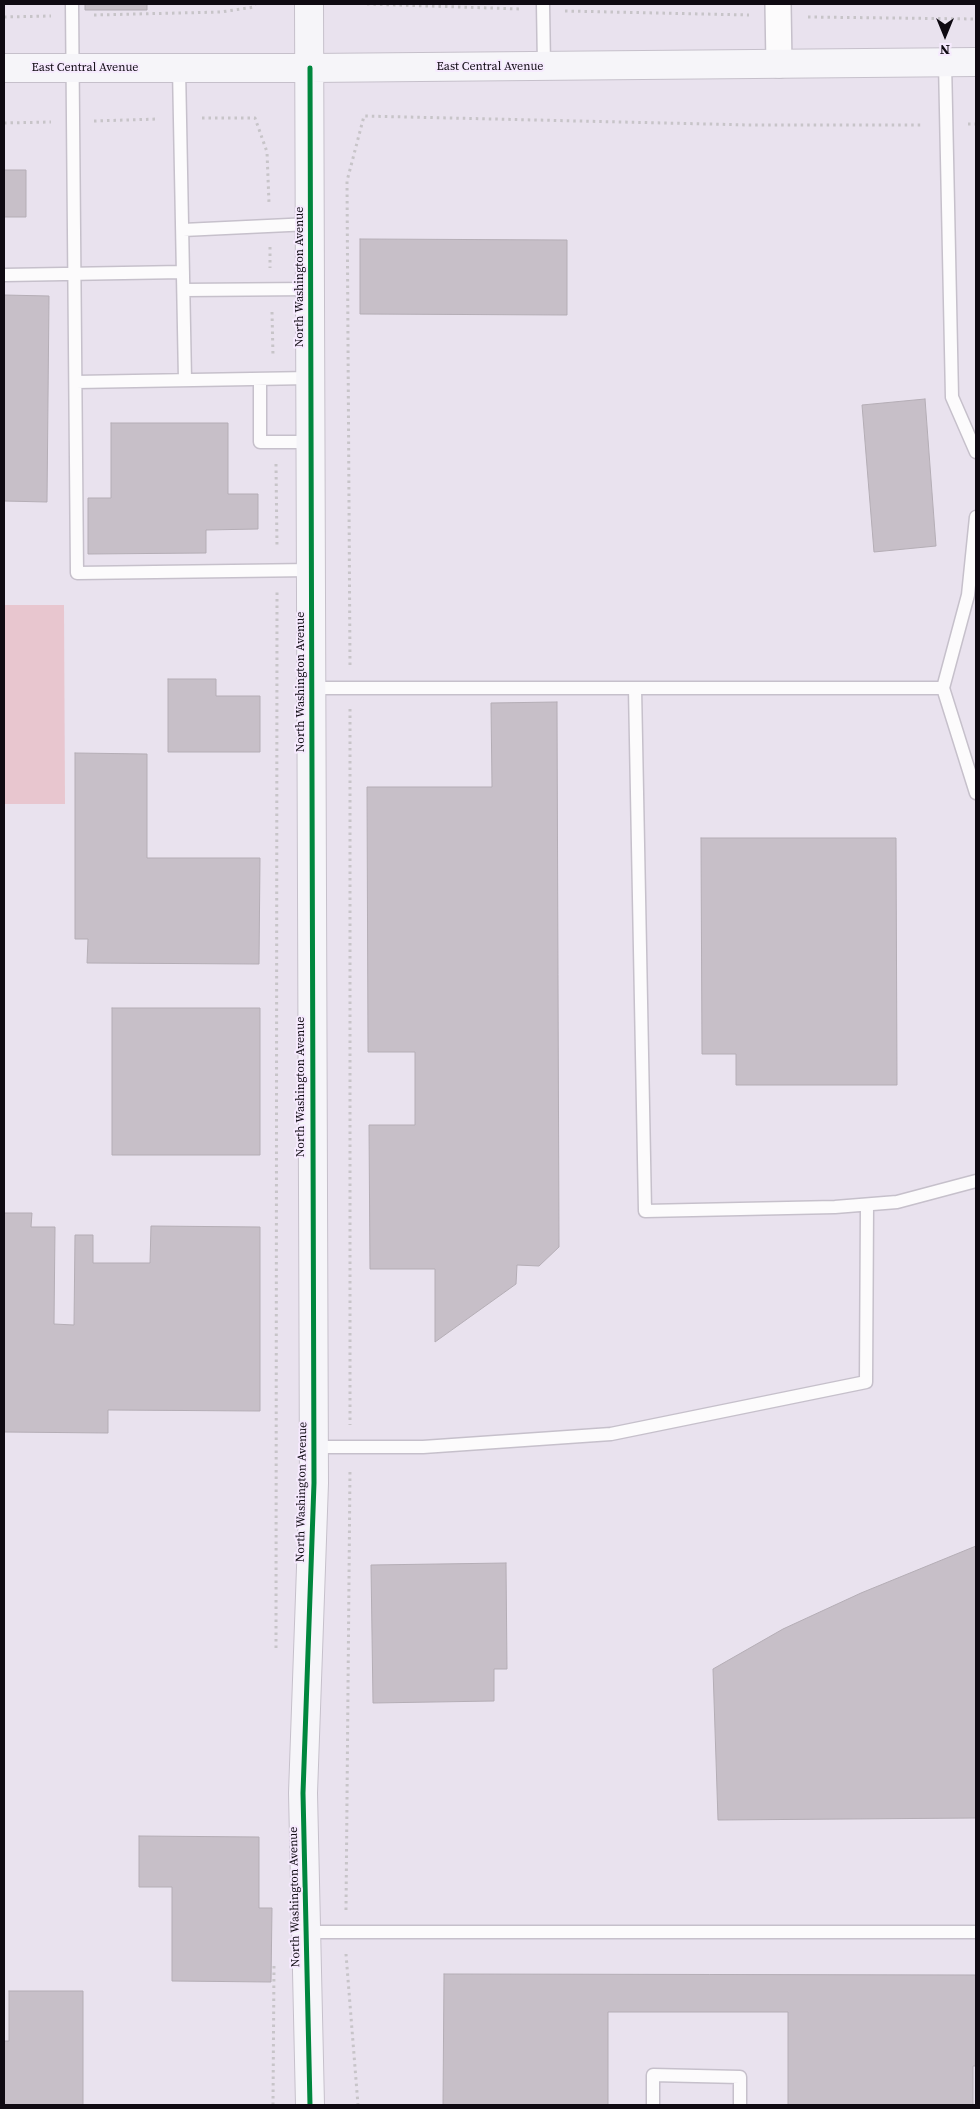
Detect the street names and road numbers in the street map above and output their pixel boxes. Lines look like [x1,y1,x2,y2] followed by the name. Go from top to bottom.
[437,60,543,74] street label: East Central Avenue
[32,61,138,75] street label: East Central Avenue
[293,207,307,347] street label: North Washington Avenue
[294,612,308,752] street label: North Washington Avenue
[294,1017,308,1157] street label: North Washington Avenue
[294,1422,310,1562] street label: North Washington Avenue
[287,1827,303,1967] street label: North Washington Avenue

